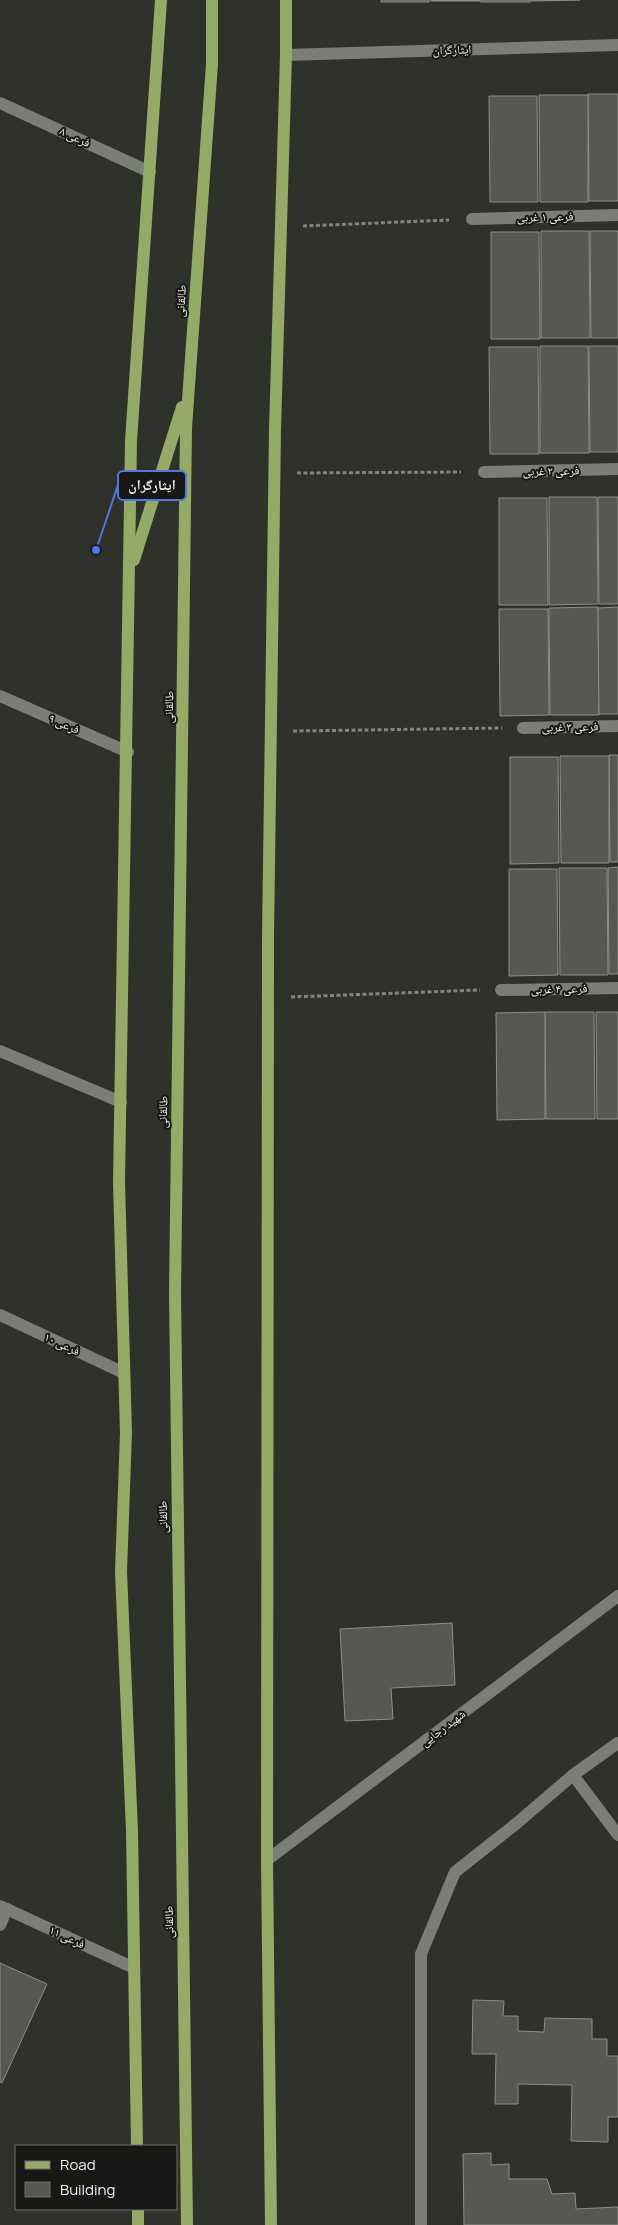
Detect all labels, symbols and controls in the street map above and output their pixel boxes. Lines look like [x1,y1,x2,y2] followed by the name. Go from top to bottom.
[432,40,472,59] street label: ایثارگران
[57,122,93,151] street label: فرعی ۸
[516,208,574,225] street label: فرعی ۱ غربی
[171,284,190,318] street label: طالقانی
[522,462,580,479] street label: فرعی ۲ غربی
[118,471,186,500] callout: ایثارگران
[128,475,176,494] text: ایثارگران
[160,690,177,724] street label: طالقانی
[46,709,82,738] street label: فرعی ۹
[541,718,599,735] street label: فرعی ۳ غربی
[530,980,588,997] street label: فرعی ۴ غربی
[154,1095,171,1129] street label: طالقانی
[42,1328,83,1359] street label: فرعی ۱۰
[154,1500,171,1534] street label: طالقانی
[417,1705,469,1750] street label: شهید رجایی
[160,1905,177,1939] street label: طالقانی
[47,1921,88,1952] street label: فرعی ۱۱
[15,2145,178,2210] legend
[60,2154,96,2175] text: Road
[60,2179,115,2200] text: Building

